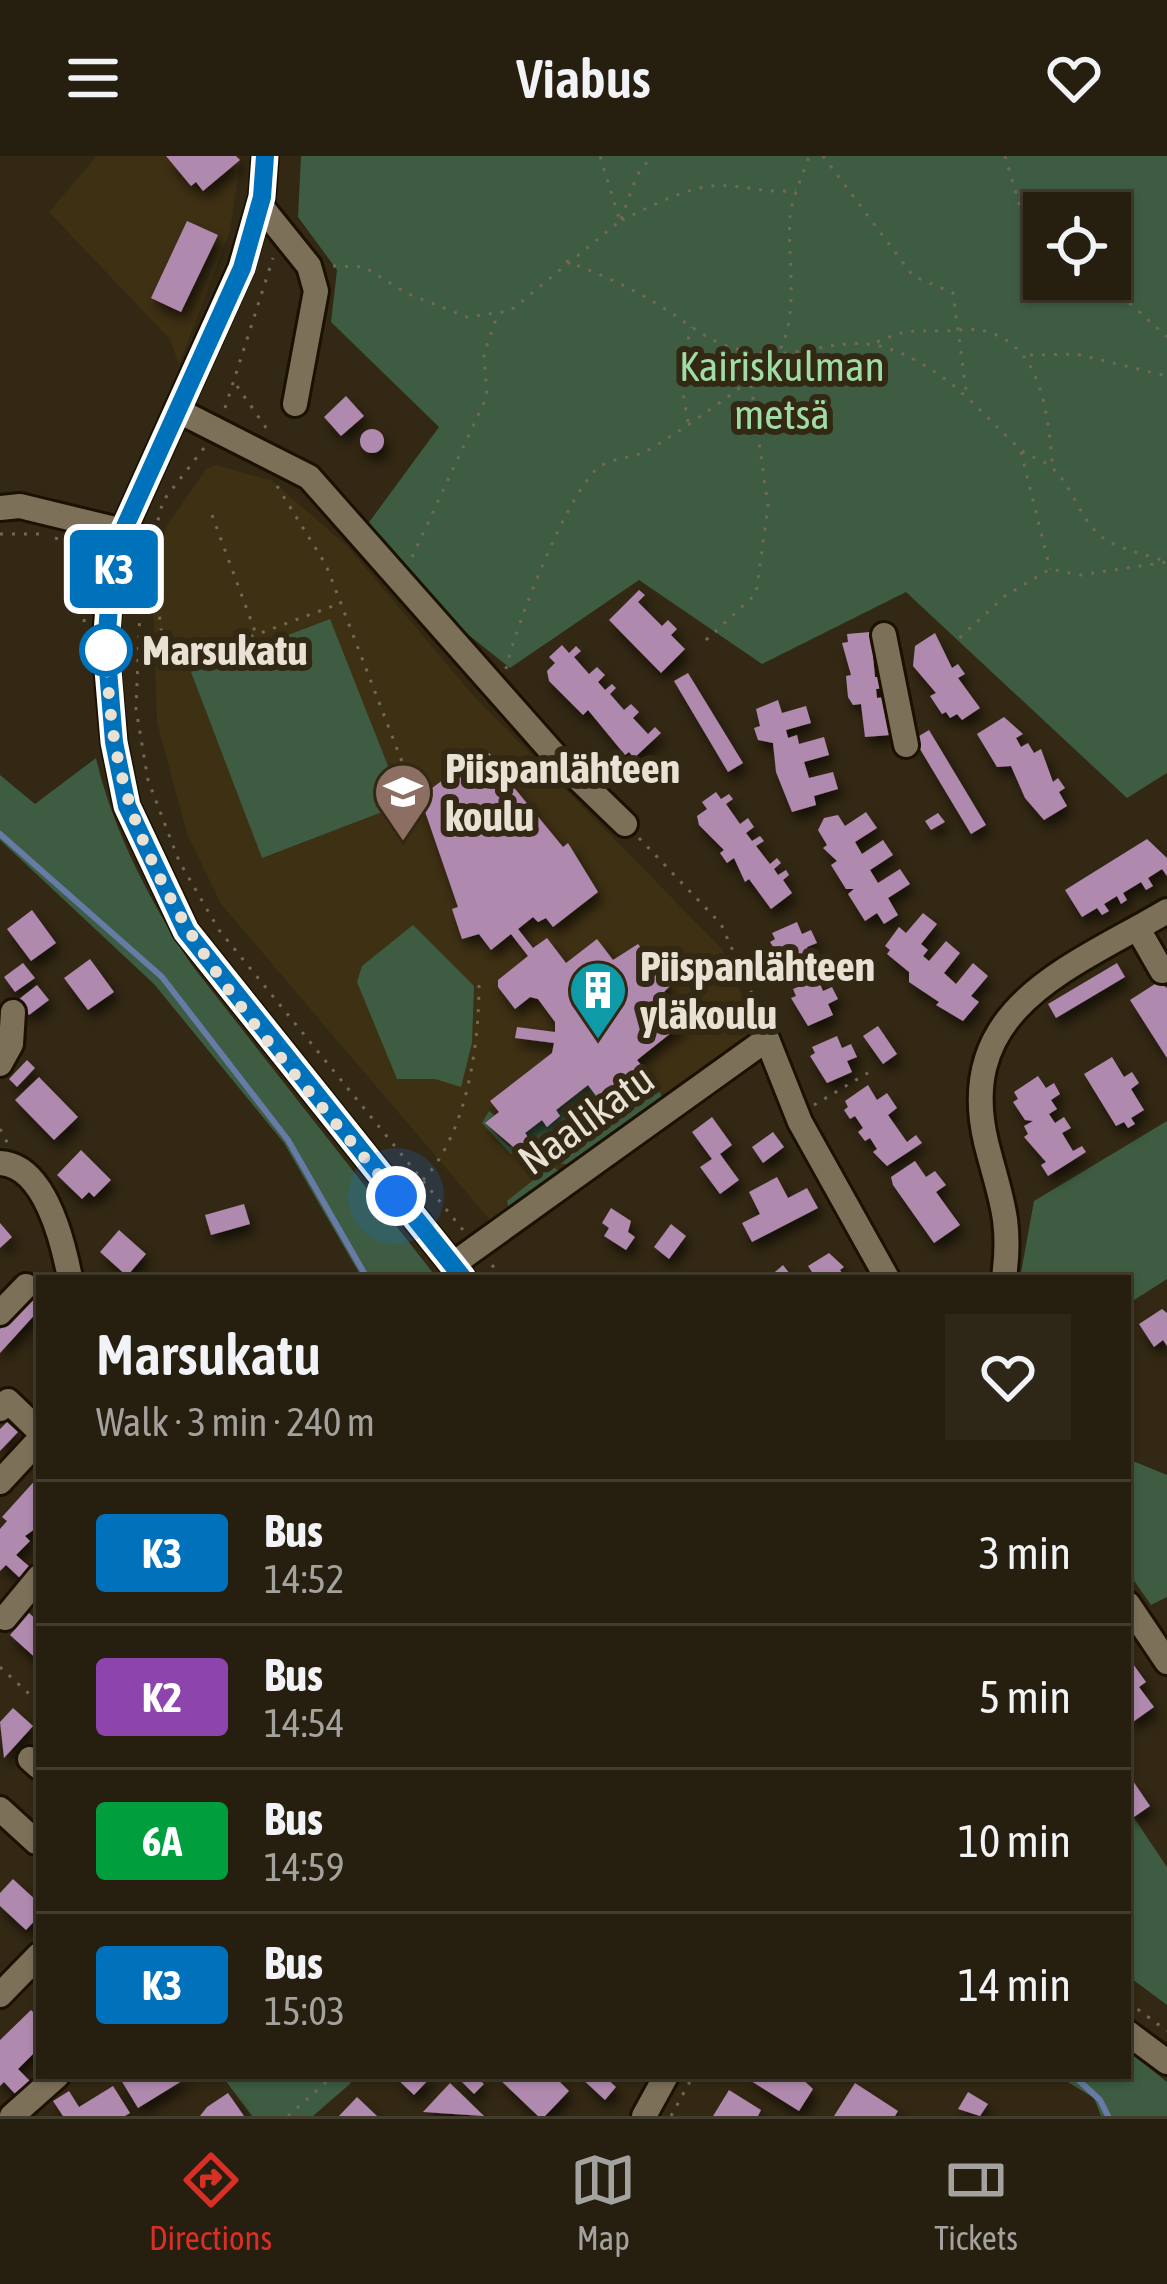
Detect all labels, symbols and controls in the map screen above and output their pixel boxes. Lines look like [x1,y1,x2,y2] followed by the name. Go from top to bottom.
[60,45,126,111] icon: menu
[1041,45,1107,111] icon: heart
[516,48,651,109] text: Viabus
[1023,192,1131,300] map controls
[1023,192,1131,300] button: locate
[679,342,885,438] park label: Kairiskulman metsä
[60,530,168,608] line badge: K3
[94,545,134,593] text: K3
[81,625,131,675] marker: Marsukatu
[142,626,308,674] place label: Marsukatu
[445,744,680,840] place label: Piispanlähteen koulu
[372,761,434,843] school or university icon: Piispanlähteen koulu
[640,942,875,1038] place label: Piispanlähteen yläkoulu
[567,959,629,1041] building icon: Piispanlähteen yläkoulu
[509,1054,663,1184] street label: Naalikatu
[366,1166,426,1226] your location
[945,1314,1071,1440] button: heart
[96,1322,321,1387] text: Marsukatu
[96,1400,375,1444] text: Walk · 3 min · 240 m
[264,1505,323,1557] text: Bus
[979,1527,1071,1579] text: 3 min
[142,1529,182,1577] text: K3
[264,1557,344,1601] text: 14:52
[264,1649,323,1701] text: Bus
[979,1671,1071,1723] text: 5 min
[142,1673,182,1721] text: K2
[264,1701,344,1745] text: 14:54
[264,1793,323,1845] text: Bus
[958,1815,1071,1867] text: 10 min
[142,1817,182,1865] text: 6A
[264,1845,344,1889] text: 14:59
[264,1937,323,1989] text: Bus
[958,1959,1071,2011] text: 14 min
[142,1961,182,2009] text: K3
[264,1989,345,2033] text: 15:03
[149,2147,272,2257] tab: Directions
[570,2147,636,2257] tab: Map
[934,2147,1018,2257] tab: Tickets

